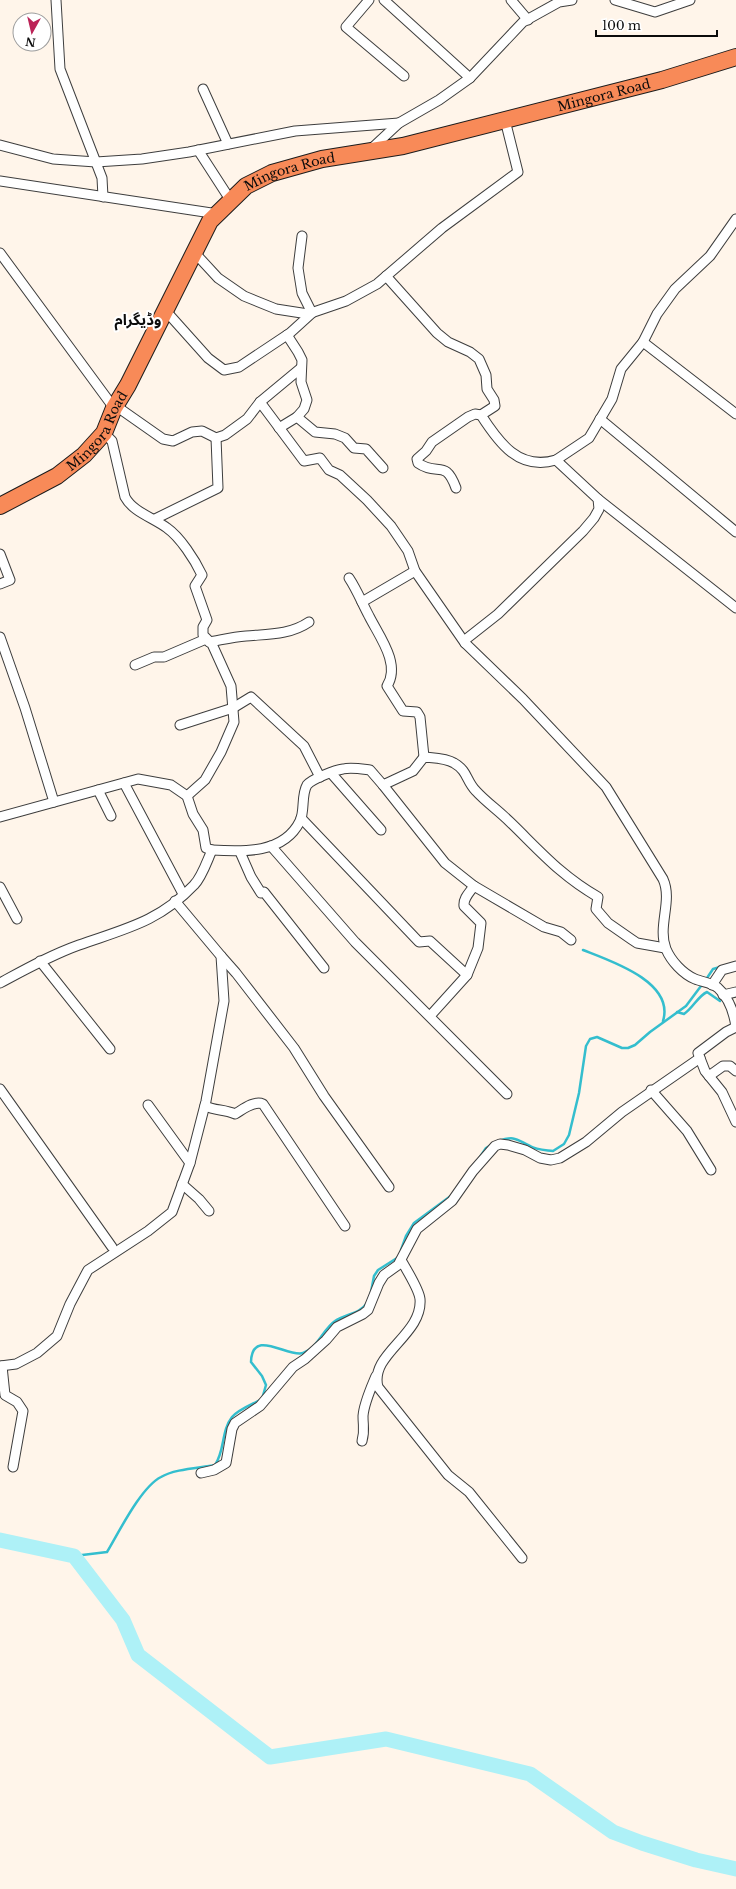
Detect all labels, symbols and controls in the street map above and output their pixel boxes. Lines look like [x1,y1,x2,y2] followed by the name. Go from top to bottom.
[12,12,52,52] north arrow
[596,12,717,38] scale bar
[602,18,641,33] text: 100 m
[24,34,37,50] text: N
[556,75,652,115] street label: Mingora Road
[241,149,336,195] street label: Mingora Road
[115,310,161,331] district label: وڈیگرام
[63,388,131,475] street label: Mingora Road

